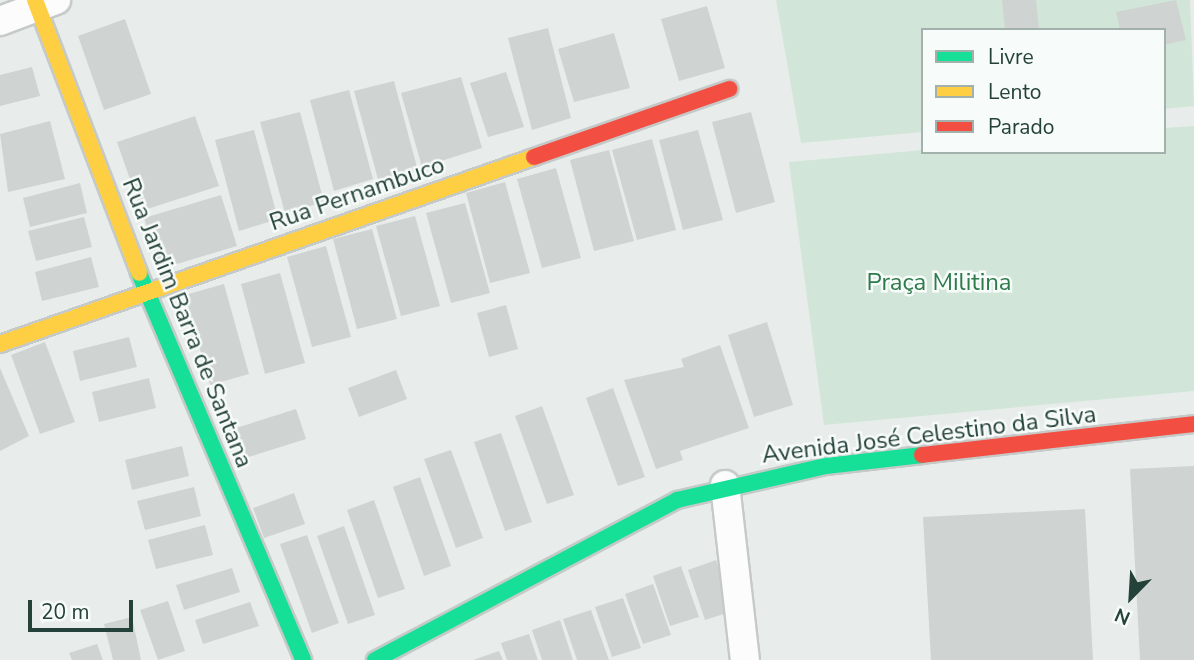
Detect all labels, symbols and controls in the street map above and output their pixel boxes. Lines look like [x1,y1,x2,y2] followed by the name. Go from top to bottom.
[921,28,1166,154] legend
[988,43,1034,71] text: Livre
[988,78,1041,106] text: Lento
[988,113,1054,141] text: Parado
[266,151,448,237] street label: Rua Pernambuco
[116,174,258,472] street label: Rua Jardim Barra de Santana
[866,269,1012,297] park label: Praça Militina
[760,400,1098,470] street label: Avenida José Celestino da Silva
[1096,562,1166,632] north arrow
[32,586,136,630] scale bar
[41,598,90,626] text: 20 m
[1111,601,1134,631] text: N

